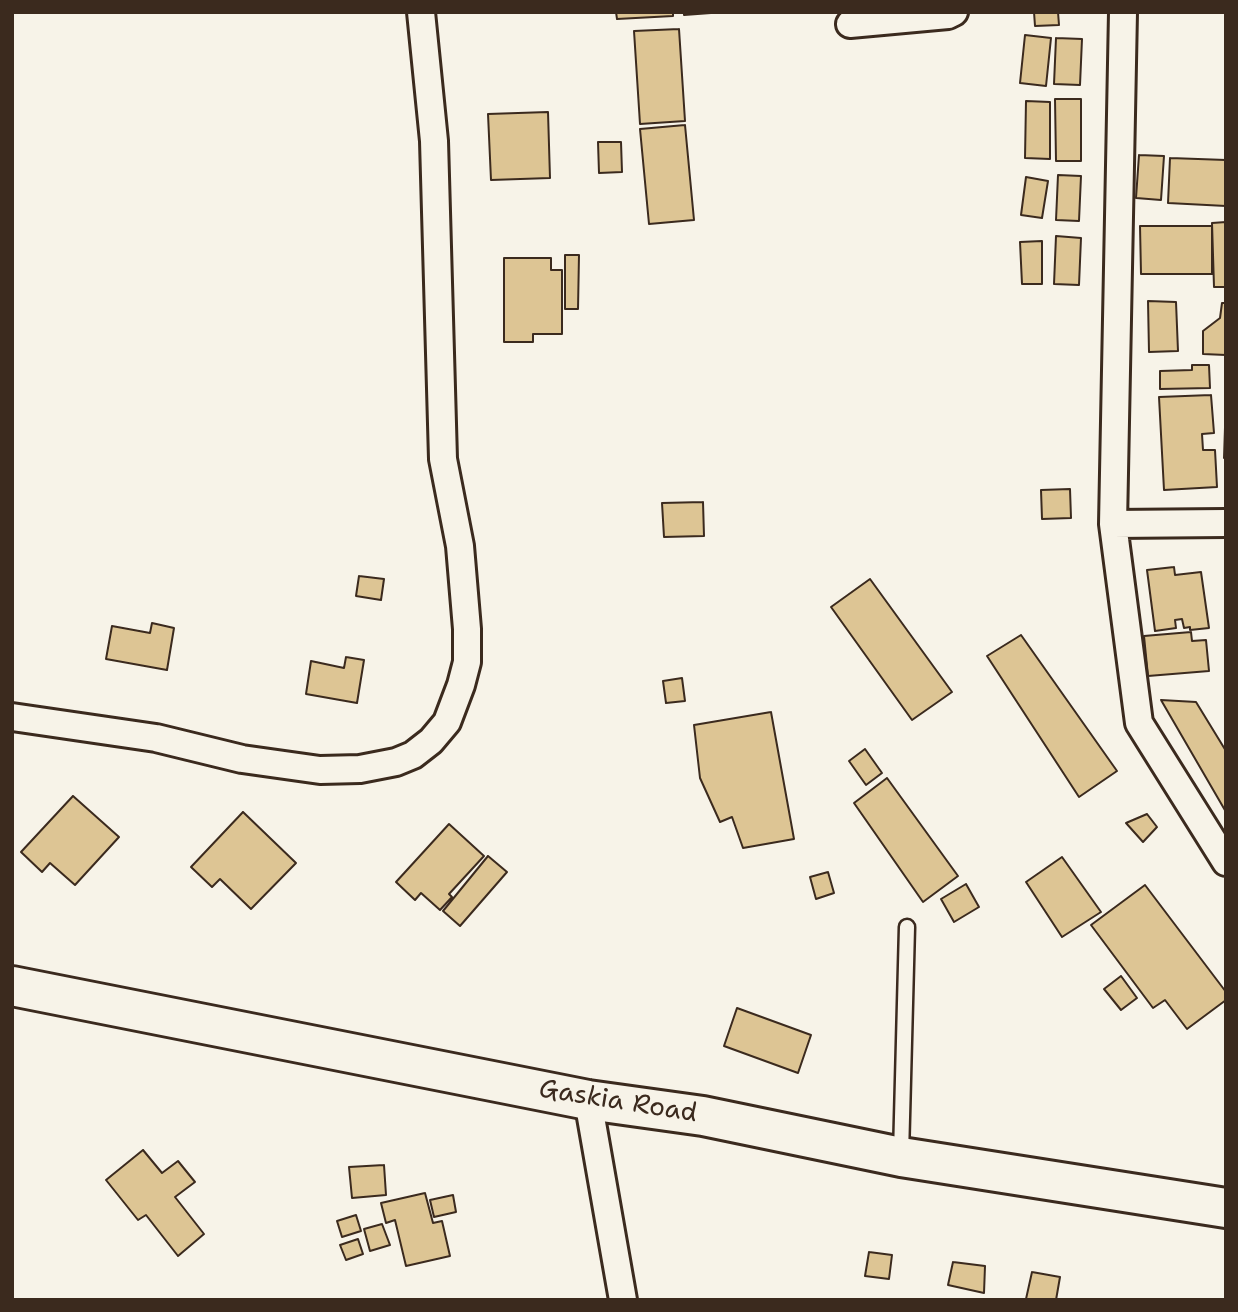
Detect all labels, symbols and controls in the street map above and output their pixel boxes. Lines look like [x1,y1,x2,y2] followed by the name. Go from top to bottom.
[537,1074,699,1130] street label: Gaskia Road

